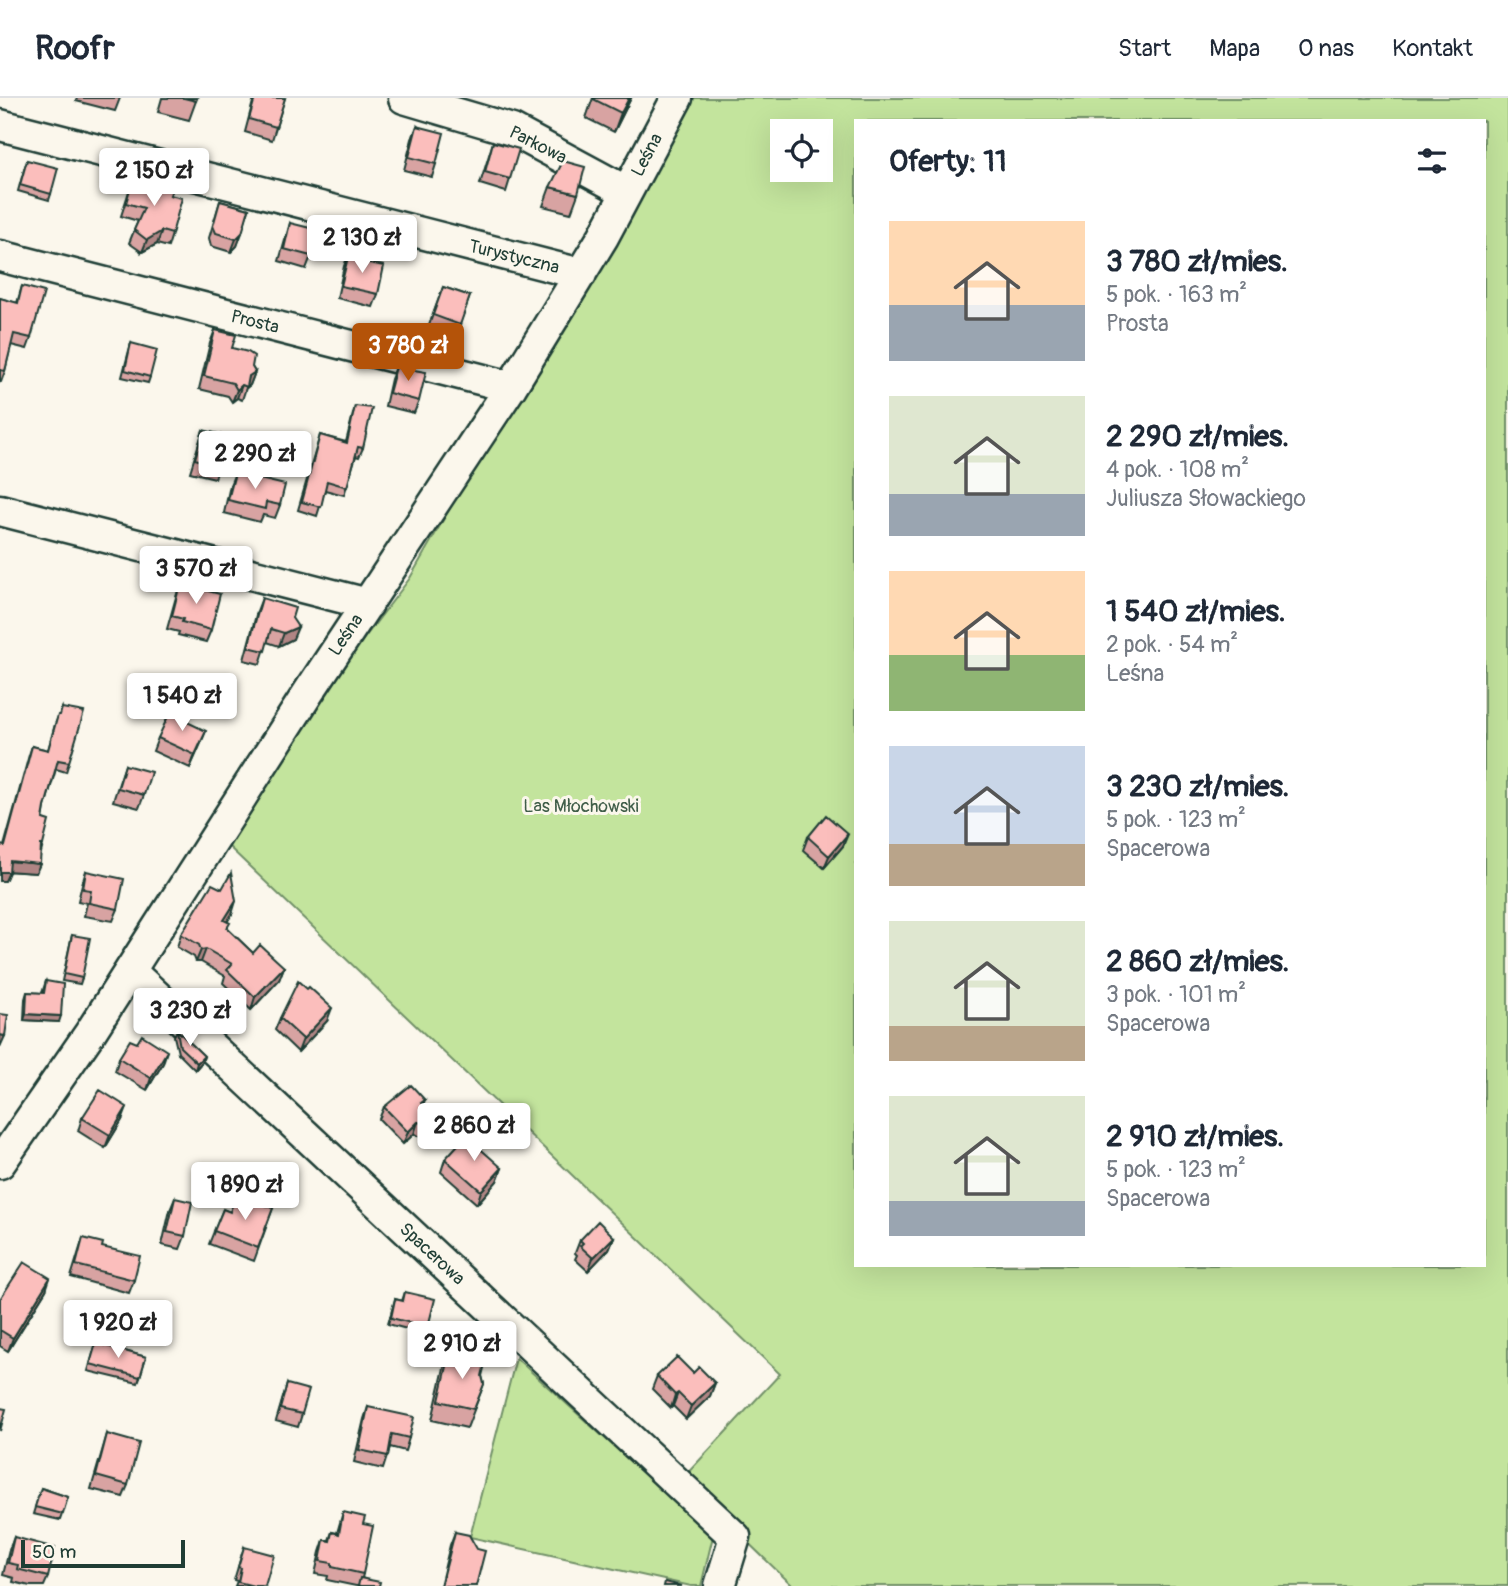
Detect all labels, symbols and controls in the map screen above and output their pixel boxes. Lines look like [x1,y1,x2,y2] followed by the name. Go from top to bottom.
[35,28,115,69] text: Roofr
[1118,34,1171,63] text: Start
[1209,34,1260,63] text: Mapa
[1298,34,1354,63] text: O nas
[1392,34,1473,63] text: Kontakt
[770,119,833,182] map controls
[770,119,833,182] button: locate
[505,121,571,169] street label: Parkowa
[626,129,668,181] street label: Leśna
[1413,142,1451,180] icon: filters
[889,143,1007,180] text: Oferty: 11
[82,148,226,208] pin: 2 150 zł
[115,156,193,185] text: 2 150 zł
[290,216,434,275] pin: 2 130 zł
[323,223,401,252] text: 2 130 zł
[466,235,562,279] street label: Turystyczna
[1106,243,1288,280] text: 3 780 zł/mies.
[945,249,1029,333] icon: home
[1106,280,1247,309] text: 5 pok. · 163 m²
[228,305,282,339] street label: Prosta
[1106,309,1169,338] text: Prosta
[336,324,480,383] pin: 3 780 zł
[368,331,448,360] text: 3 780 zł
[1106,418,1289,455] text: 2 290 zł/mies.
[945,424,1029,508] icon: home
[183,432,327,491] pin: 2 290 zł
[215,439,295,468] text: 2 290 zł
[1106,455,1249,484] text: 4 pok. · 108 m²
[1106,484,1306,513] text: Juliusza Słowackiego
[124,546,268,606] pin: 3 570 zł
[156,554,236,583] text: 3 570 zł
[1106,593,1285,630] text: 1 540 zł/mies.
[945,599,1029,683] icon: home
[324,610,368,660] street label: Leśna
[1106,630,1238,659] text: 2 pok. · 54 m²
[1106,659,1164,688] text: Leśna
[110,674,254,733] pin: 1 540 zł
[143,681,221,710] text: 1 540 zł
[1106,768,1289,805] text: 3 230 zł/mies.
[945,774,1029,858] icon: home
[523,795,639,818] park label: Las Młochowski
[1106,805,1246,834] text: 5 pok. · 123 m²
[1106,834,1210,863] text: Spacerowa
[1106,943,1289,980] text: 2 860 zł/mies.
[945,949,1029,1033] icon: home
[1106,980,1246,1009] text: 3 pok. · 101 m²
[118,988,262,1048] pin: 3 230 zł
[149,996,231,1025] text: 3 230 zł
[1106,1009,1210,1038] text: Spacerowa
[402,1104,546,1163] pin: 2 860 zł
[433,1111,515,1140] text: 2 860 zł
[1106,1118,1284,1155] text: 2 910 zł/mies.
[945,1124,1029,1208] icon: home
[1106,1155,1246,1184] text: 5 pok. · 123 m²
[173,1162,317,1222] pin: 1 890 zł
[207,1170,283,1199] text: 1 890 zł
[1106,1184,1210,1213] text: Spacerowa
[394,1218,470,1290] street label: Spacerowa
[46,1300,190,1360] pin: 1 920 zł
[79,1308,157,1337] text: 1 920 zł
[390,1322,534,1381] pin: 2 910 zł
[423,1329,501,1358] text: 2 910 zł
[21,1537,186,1569] scale bar
[32,1540,76,1564] text: 50 m

